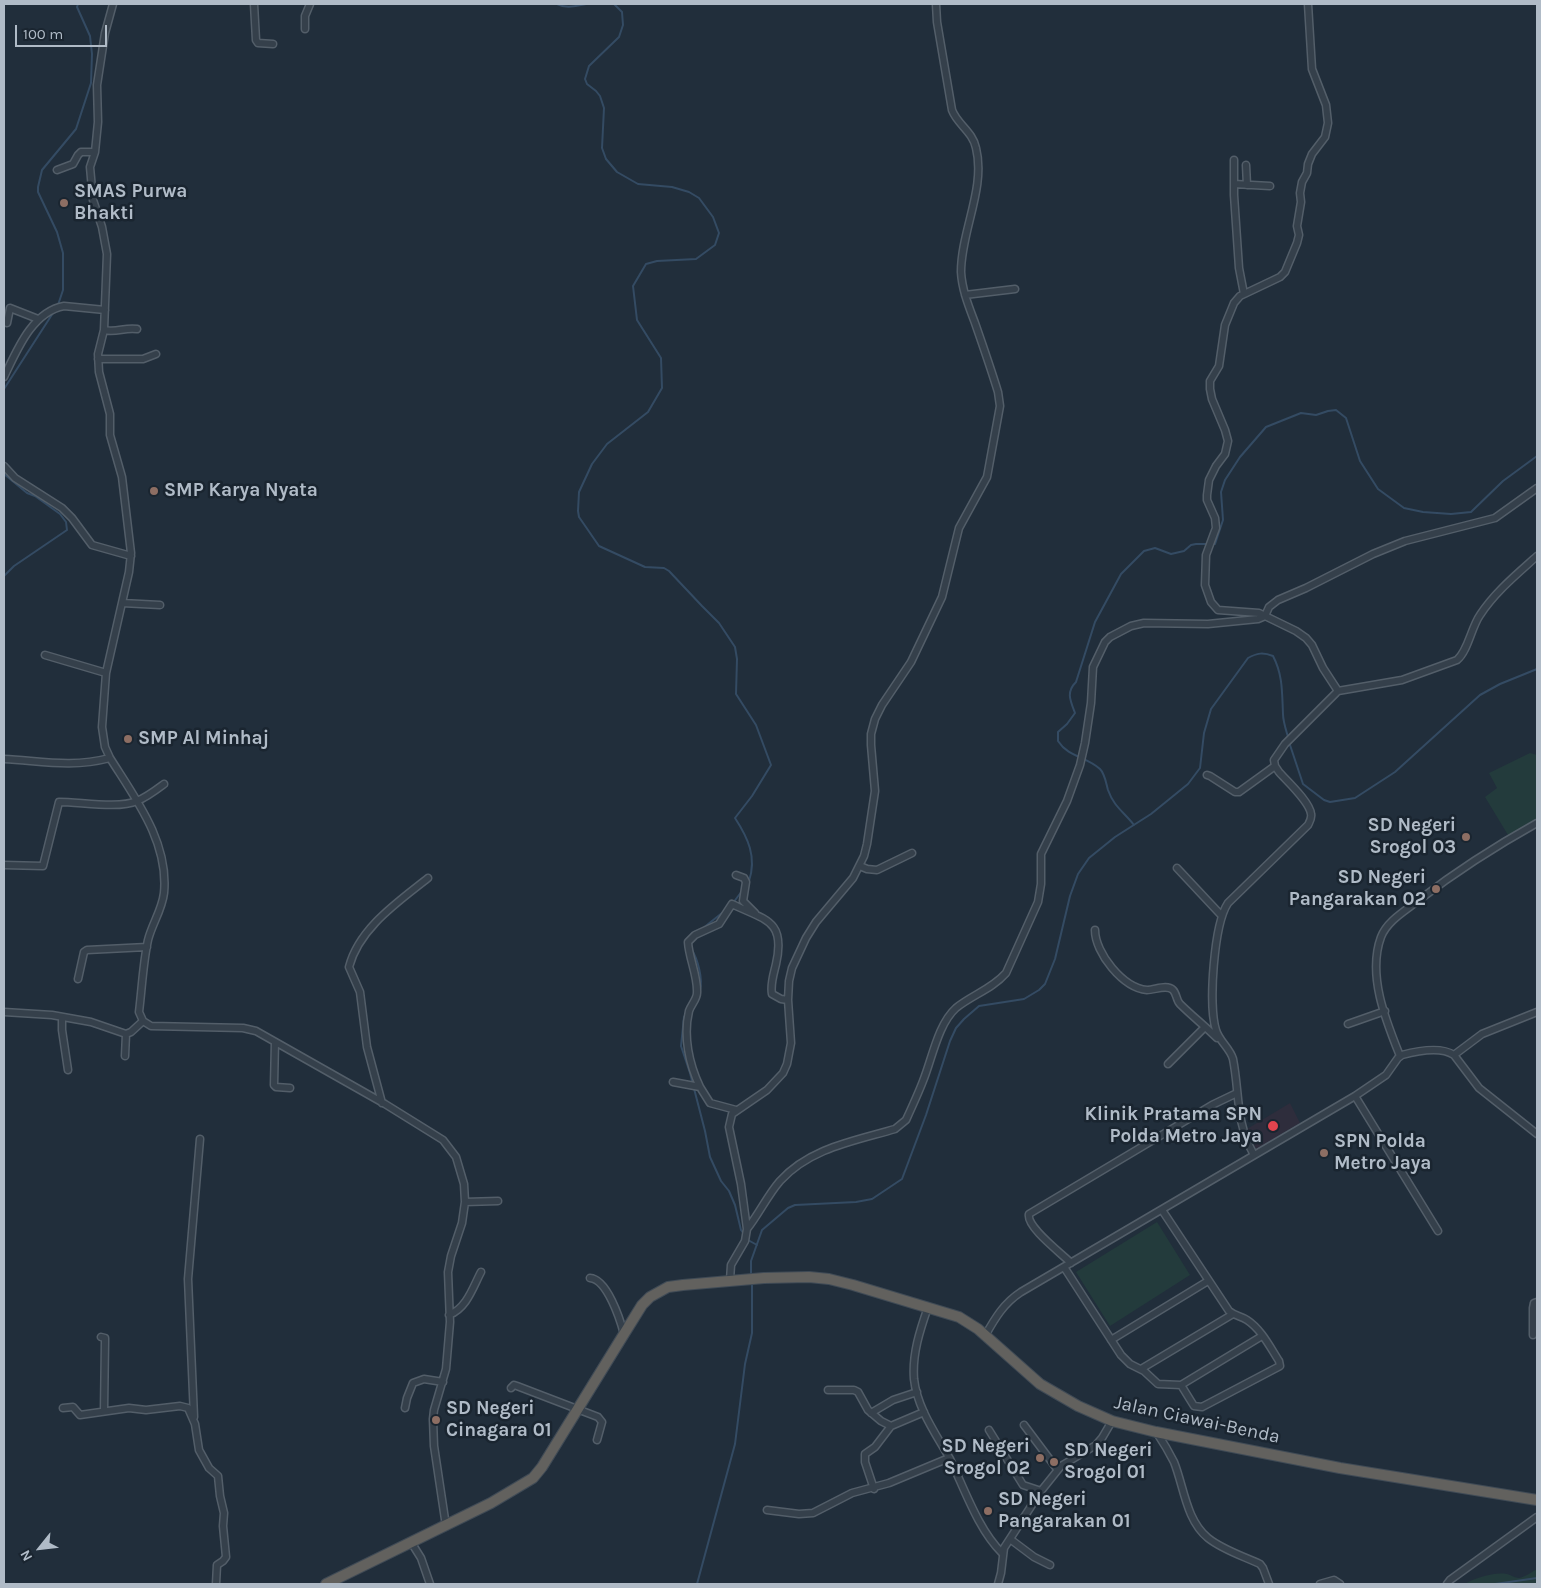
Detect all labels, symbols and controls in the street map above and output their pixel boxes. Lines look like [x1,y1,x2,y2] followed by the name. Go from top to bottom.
[18,15,110,47] scale bar
[23,25,63,43] text: 100 m
[74,181,187,225] place label: SMAS Purwa Bhakti
[58,197,70,209] marker: SMAS Purwa Bhakti
[164,480,318,502] place label: SMP Karya Nyata
[148,485,160,497] marker: SMP Karya Nyata
[138,728,269,750] place label: SMP Al Minhaj
[122,733,134,745] marker: SMP Al Minhaj
[1368,815,1456,859] place label: SD Negeri Srogol 03
[1460,831,1472,843] marker: SD Negeri Srogol 03
[1289,867,1426,911] place label: SD Negeri Pangarakan 02
[1430,883,1442,895] marker: SD Negeri Pangarakan 02
[1085,1104,1262,1148] place label: Klinik Pratama SPN Polda Metro Jaya
[1266,1119,1280,1133] marker: Klinik Pratama SPN Polda Metro Jaya
[1334,1131,1431,1175] place label: SPN Polda Metro Jaya
[1318,1147,1330,1159] marker: SPN Polda Metro Jaya
[1112,1391,1282,1449] street label: Jalan Ciawai-Benda
[446,1398,552,1442] place label: SD Negeri Cinagara 01
[430,1414,442,1426] marker: SD Negeri Cinagara 01
[942,1436,1030,1480] place label: SD Negeri Srogol 02
[1064,1440,1152,1484] place label: SD Negeri Srogol 01
[1034,1452,1046,1464] marker: SD Negeri Srogol 02
[1048,1456,1060,1468] marker: SD Negeri Srogol 01
[998,1489,1131,1533] place label: SD Negeri Pangarakan 01
[982,1505,994,1517] marker: SD Negeri Pangarakan 01
[15,1523,65,1573] north arrow
[17,1547,36,1564] text: N

